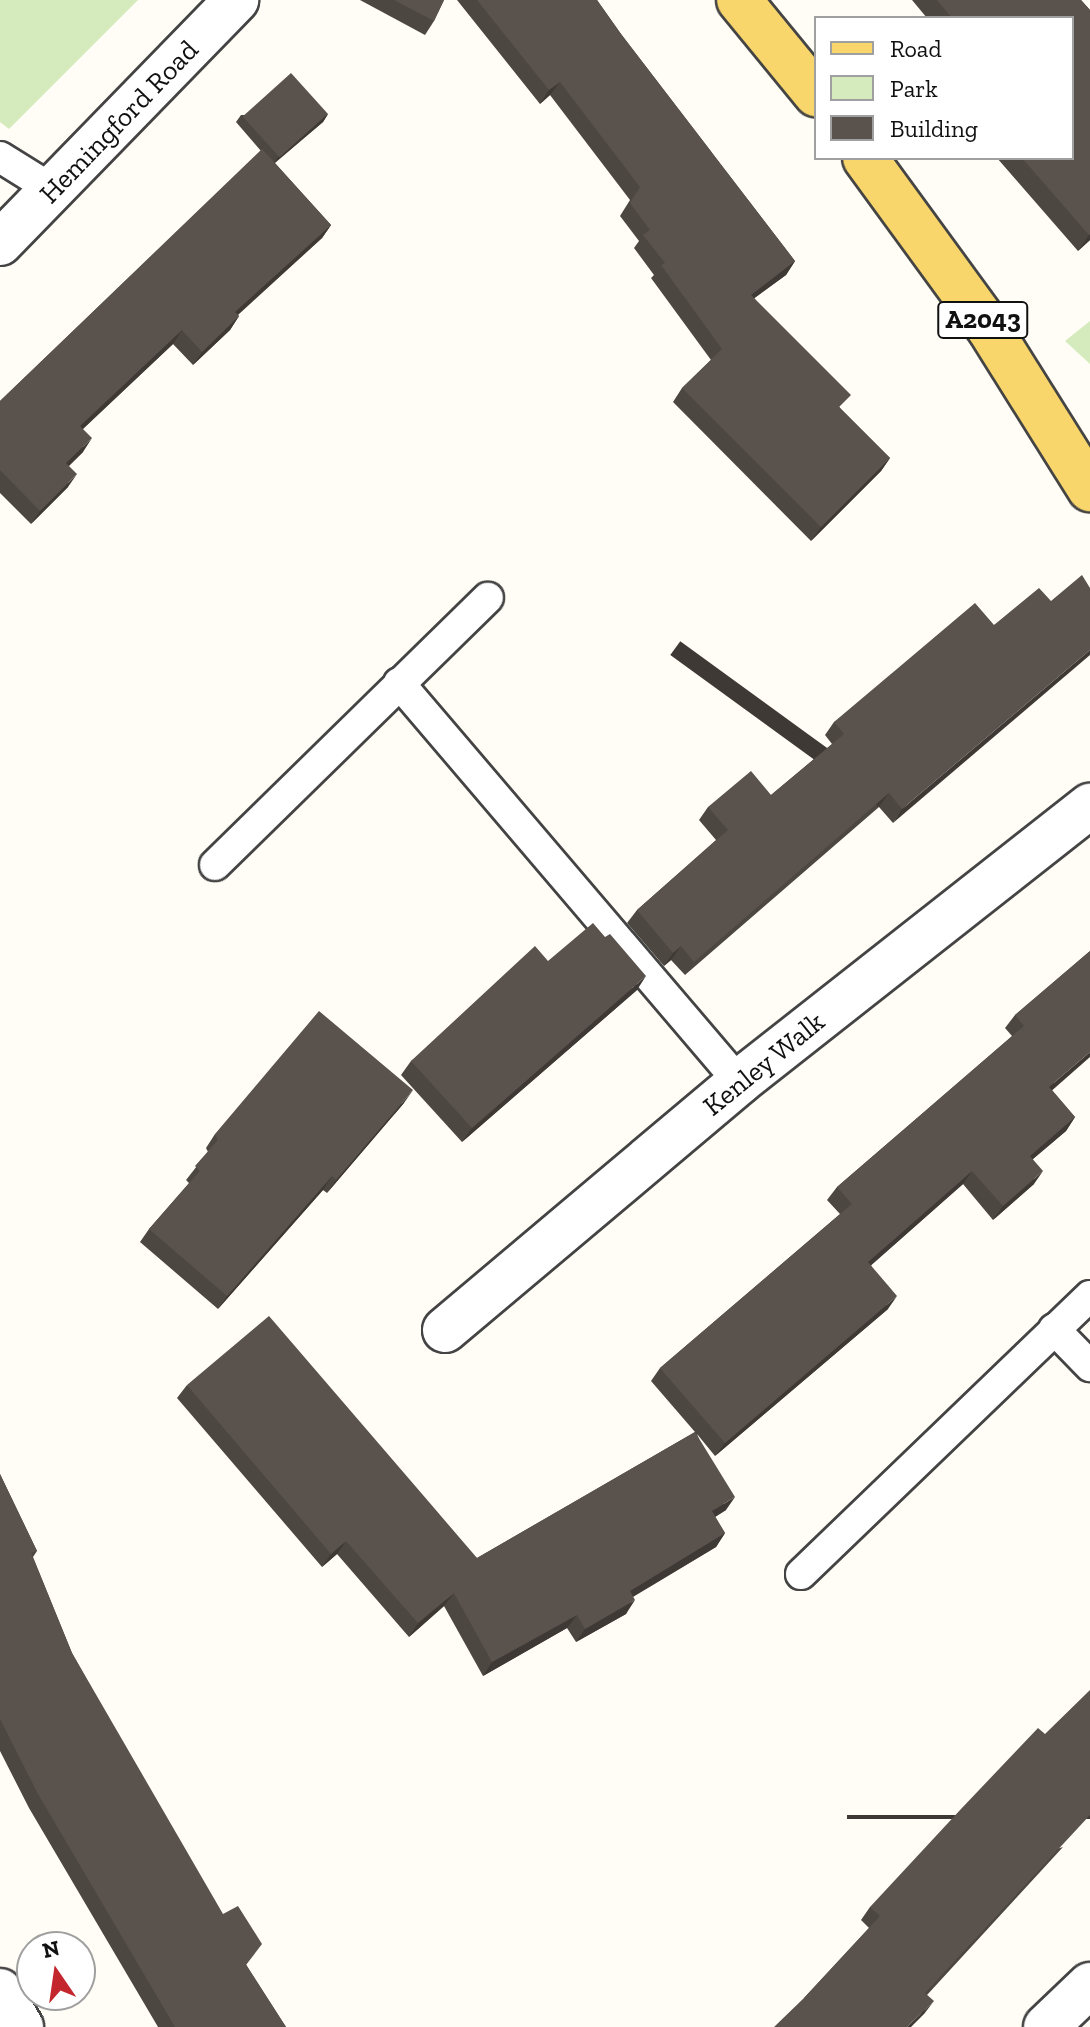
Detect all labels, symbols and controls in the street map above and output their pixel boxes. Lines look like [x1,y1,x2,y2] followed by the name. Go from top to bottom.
[814,16,1074,160] legend
[33,33,205,211] street label: Hemingford Road
[890,34,942,63] text: Road
[890,74,938,103] text: Park
[890,114,978,143] text: Building
[937,298,1029,342] road number: A2043
[696,1004,832,1124] street label: Kenley Walk
[16,1931,96,2011] north arrow
[40,1934,62,1964] text: N

